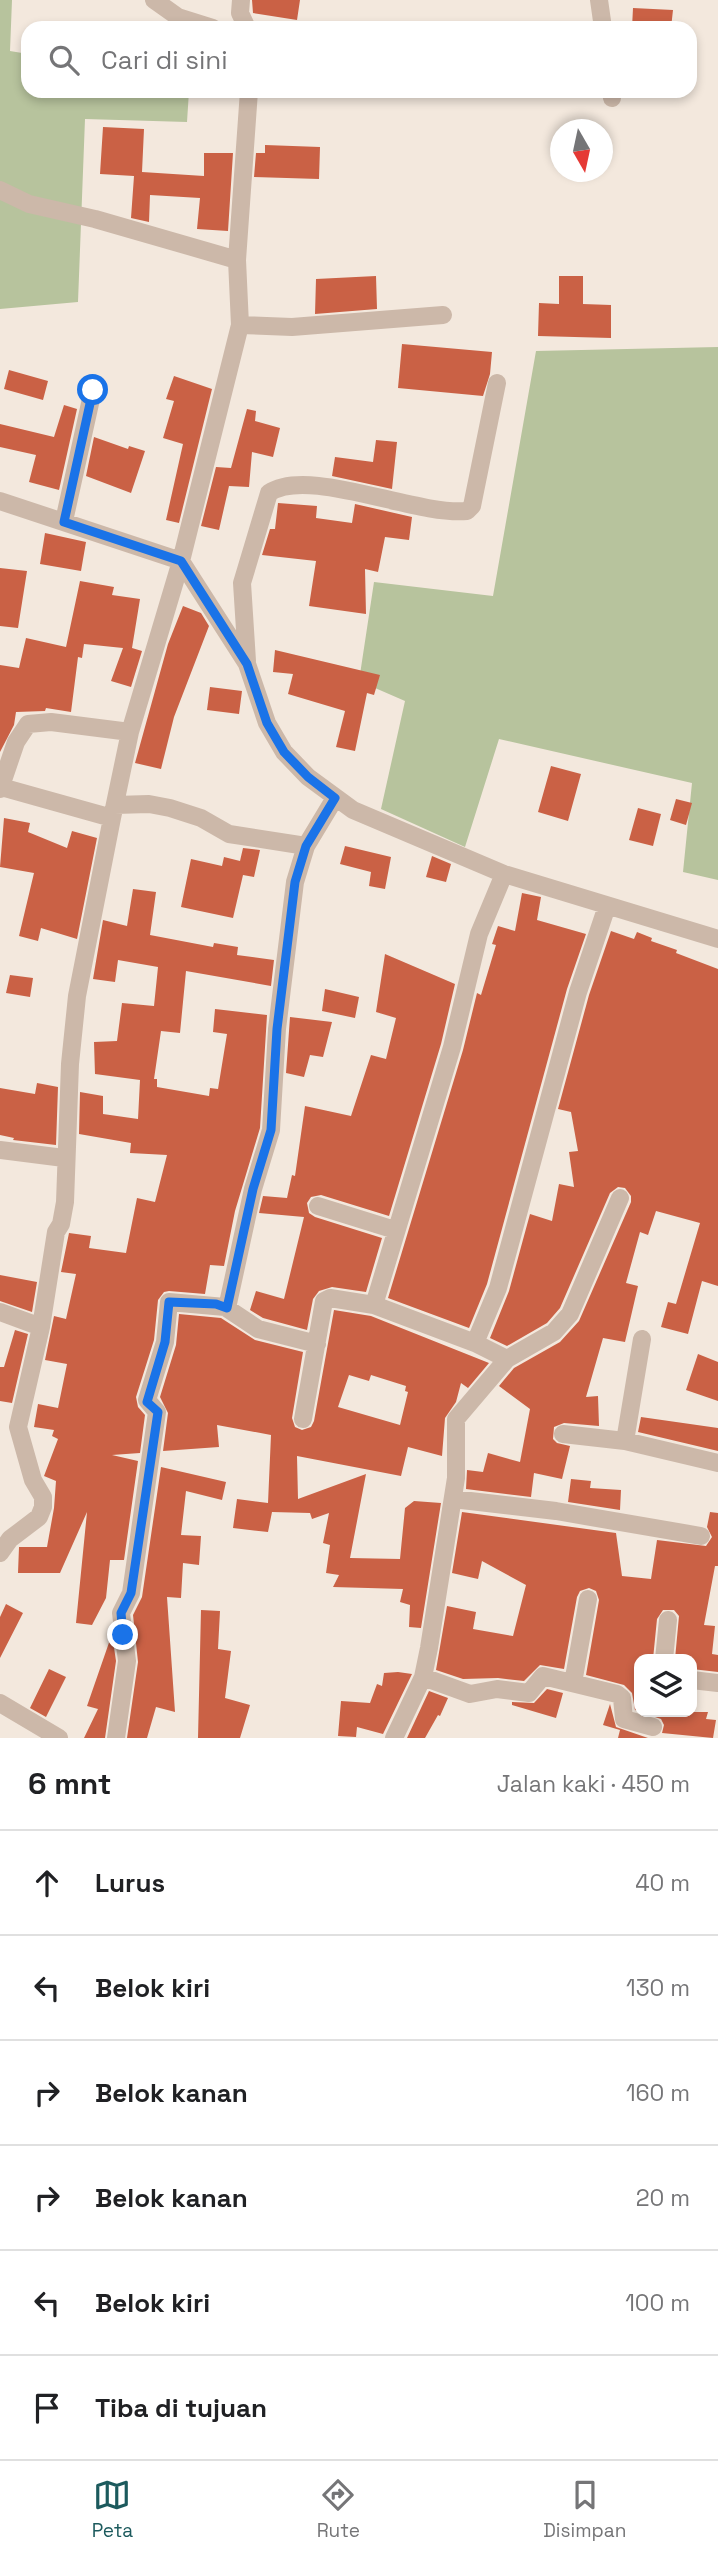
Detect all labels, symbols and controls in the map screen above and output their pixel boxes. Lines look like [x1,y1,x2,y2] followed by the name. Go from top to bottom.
[21,21,697,98] search box
[45,41,83,79] icon: search
[101,43,228,77] text: Cari di sini
[550,119,613,182] north arrow
[77,374,108,405] route start
[107,1619,138,1650] route end
[634,1654,697,1717] map controls
[634,1654,697,1717] button: layers
[28,1764,112,1803] text: 6 mnt
[497,1769,690,1799] text: Jalan kaki · 450 m
[28,1864,66,1902] icon: ahead
[95,1866,165,1900] text: Lurus
[635,1868,690,1898] text: 40 m
[28,1969,66,2007] icon: left
[95,1971,210,2005] text: Belok kiri
[626,1973,690,2003] text: 130 m
[28,2074,66,2112] icon: right
[95,2076,248,2110] text: Belok kanan
[626,2078,690,2108] text: 160 m
[28,2179,66,2217] icon: right
[95,2181,248,2215] text: Belok kanan
[636,2183,690,2213] text: 20 m
[28,2284,66,2322] icon: left
[95,2286,210,2320] text: Belok kiri
[625,2288,690,2318] text: 100 m
[28,2389,66,2427] icon: arrive
[95,2391,267,2425] text: Tiba di tujuan
[92,2476,133,2543] tab: Peta
[317,2476,360,2543] tab: Rute
[543,2476,626,2543] tab: Disimpan

